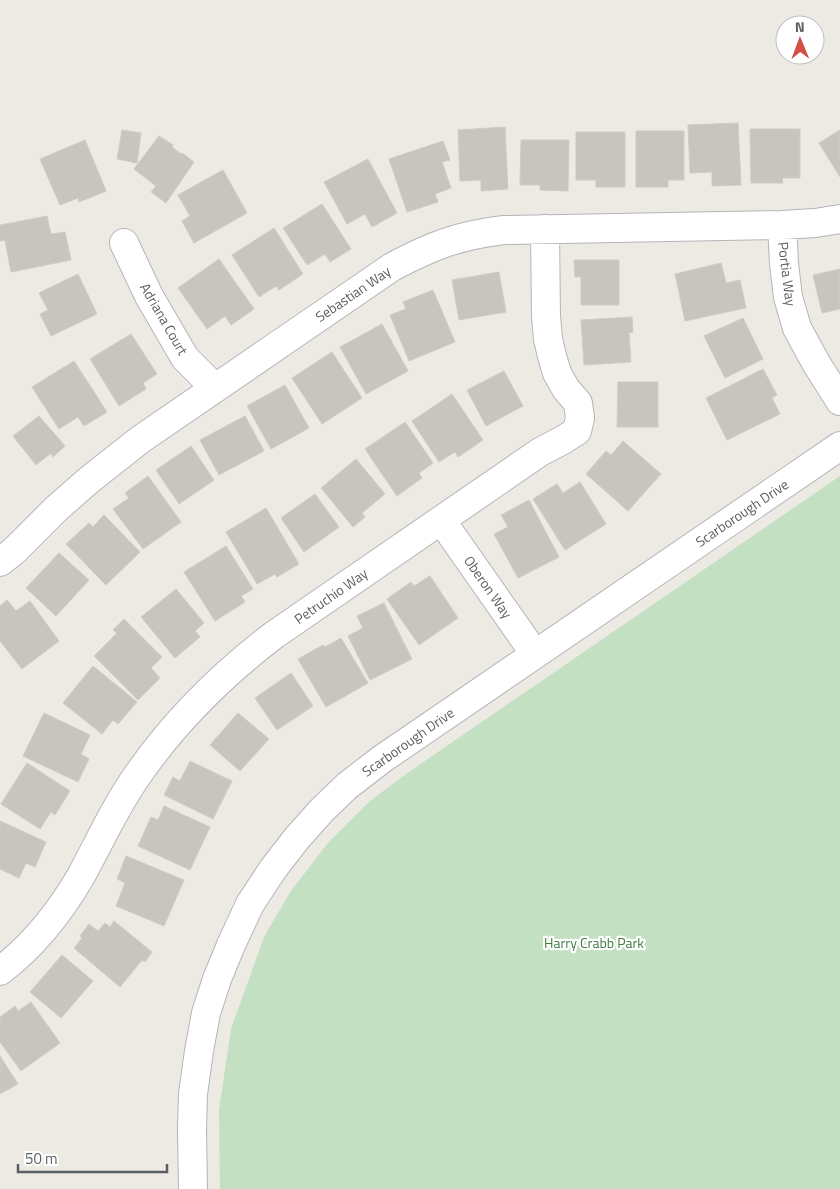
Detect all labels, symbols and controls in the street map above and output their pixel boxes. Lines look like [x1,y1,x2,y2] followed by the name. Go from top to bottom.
[775,15,825,65] north arrow
[795,16,805,37] text: N
[773,241,802,307] street label: Portia Way
[311,260,395,327] street label: Sebastian Way
[135,279,194,359] street label: Adriana Court
[691,474,792,552] street label: Scarborough Drive
[459,551,518,623] street label: Oberon Way
[290,562,372,629] street label: Petruchio Way
[357,702,458,781] street label: Scarborough Drive
[544,932,644,953] park label: Harry Crabb Park
[18,1142,166,1174] scale bar
[25,1147,58,1170] text: 50 m

